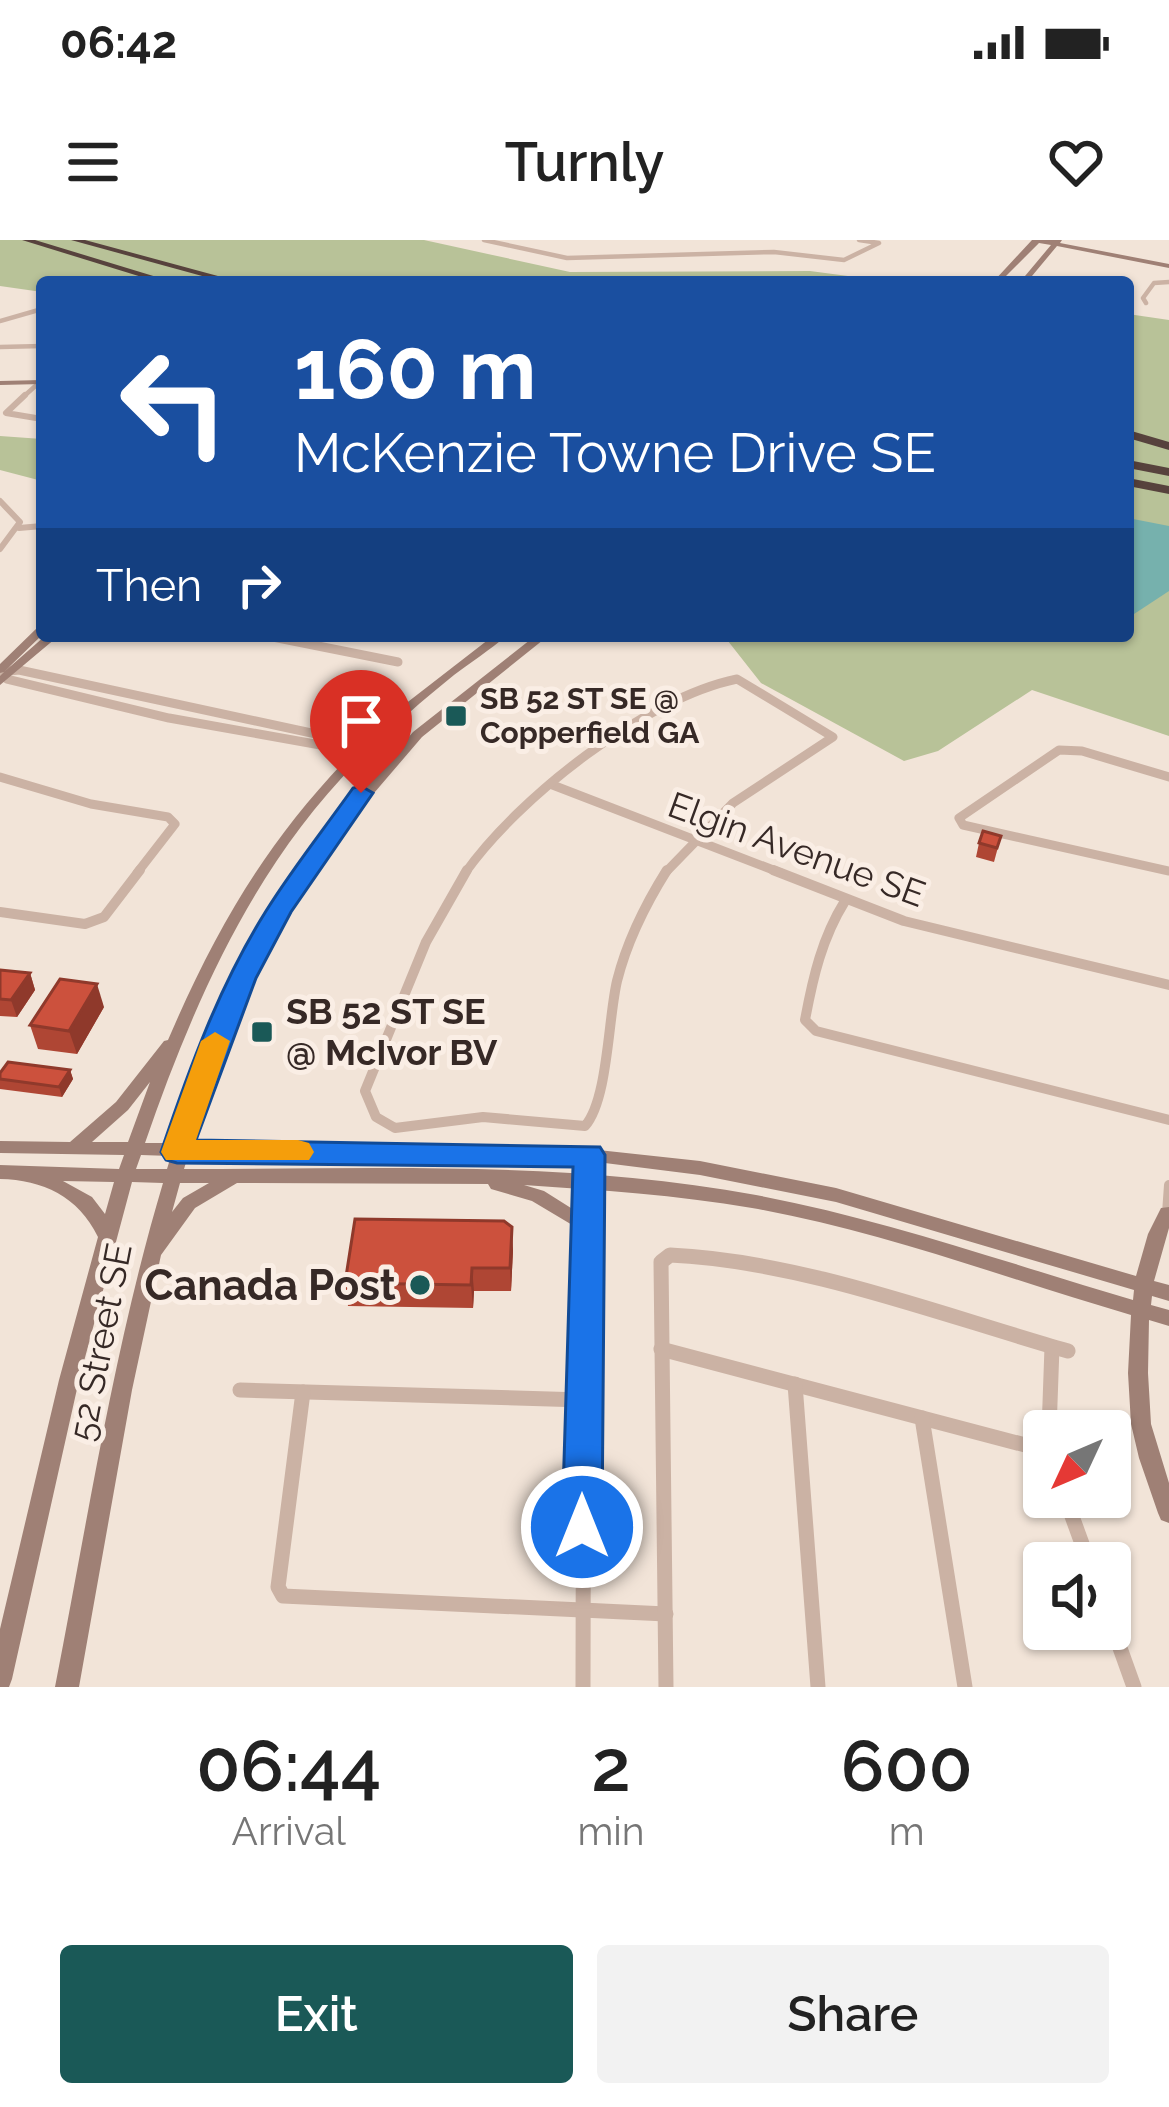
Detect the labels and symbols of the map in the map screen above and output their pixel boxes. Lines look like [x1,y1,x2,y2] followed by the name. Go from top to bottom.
[310,670,412,793] pin
[480,681,700,750] place label: SB 52 ST SE @ Copperfield GA
[443,703,469,729] marker: SB 52 ST SE @ Copperfield GA
[663,783,931,915] street label: Elgin Avenue SE
[286,990,498,1073] place label: SB 52 ST SE @ McIvor BV
[249,1019,275,1045] marker: SB 52 ST SE @ McIvor BV
[60,1240,140,1444] street label: 52 Street SE
[144,1261,396,1310] place label: Canada Post
[407,1272,433,1298] marker: Canada Post
[1023,1410,1131,1518] north arrow
[519,1464,645,1590] position arrow

